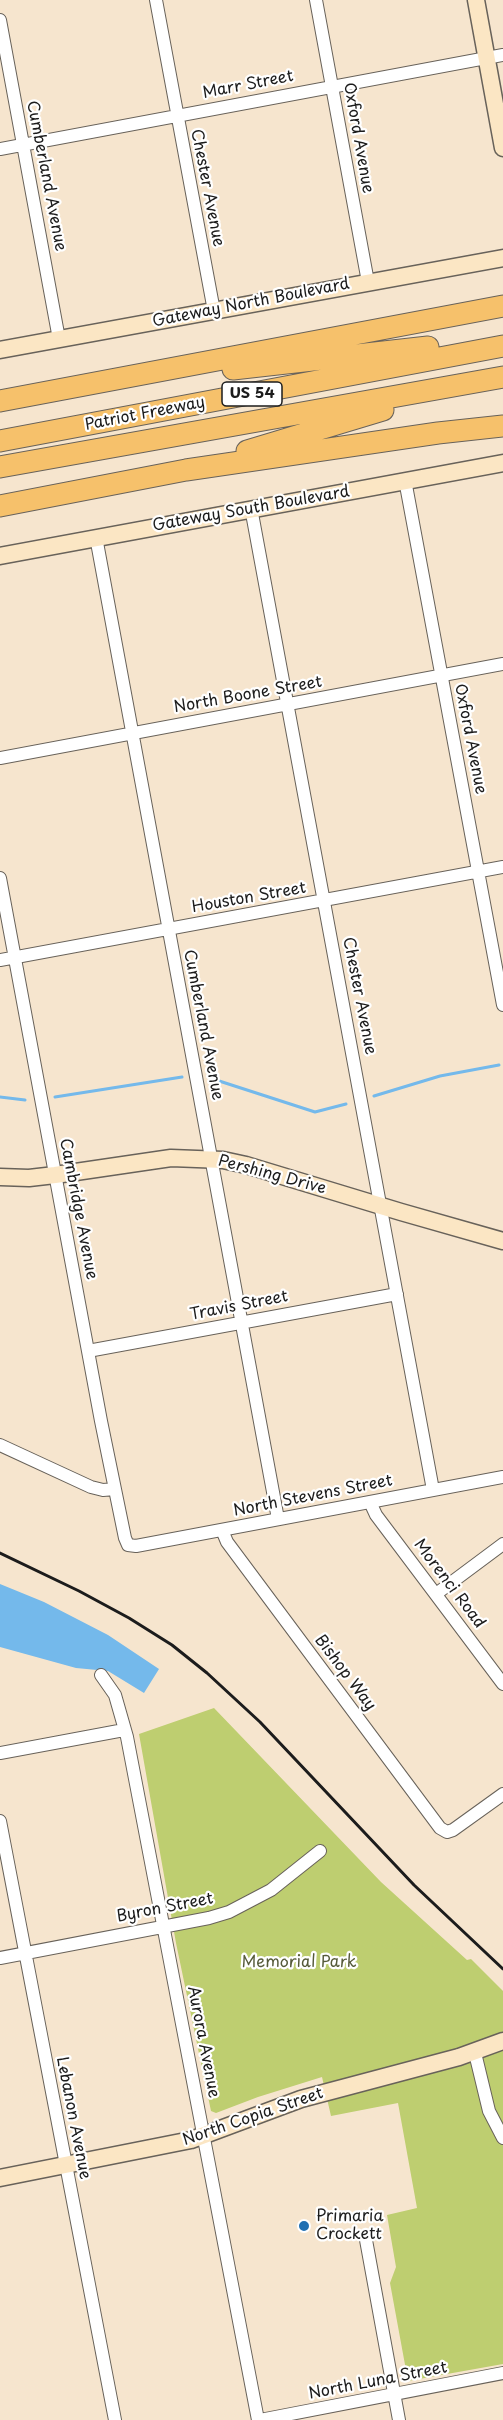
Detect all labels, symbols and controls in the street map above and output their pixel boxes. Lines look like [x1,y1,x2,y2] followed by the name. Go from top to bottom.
[201,67,295,103] street label: Marr Street
[339,81,377,195] street label: Oxford Avenue
[22,99,70,253] street label: Cumberland Avenue
[186,128,228,248] street label: Chester Avenue
[151,274,351,332] street label: Gateway North Boulevard
[222,382,282,406] road number: US 54
[83,393,207,435] street label: Patriot Freeway
[151,482,351,536] street label: Gateway South Boulevard
[172,673,324,717] street label: North Boone Street
[450,682,490,796] street label: Oxford Avenue
[190,879,308,917] street label: Houston Street
[338,936,380,1056] street label: Chester Avenue
[179,948,227,1102] street label: Cumberland Avenue
[55,1137,101,1281] street label: Cambridge Avenue
[216,1151,328,1199] street label: Pershing Drive
[188,1287,290,1325] street label: Travis Street
[232,1471,394,1521] street label: North Stevens Street
[409,1536,489,1632] street label: Morenci Road
[310,1631,380,1715] street label: Bishop Way
[115,1889,215,1927] street label: Byron Street
[241,1953,357,1973] park label: Memorial Park
[183,1985,223,2099] street label: Aurora Avenue
[52,2055,94,2181] street label: Lebanon Avenue
[180,2084,326,2150] street label: North Copia Street
[316,2207,383,2245] place label: Primaria Crockett
[297,2219,311,2233] marker: Primaria Crockett
[307,2358,449,2404] street label: North Luna Street

